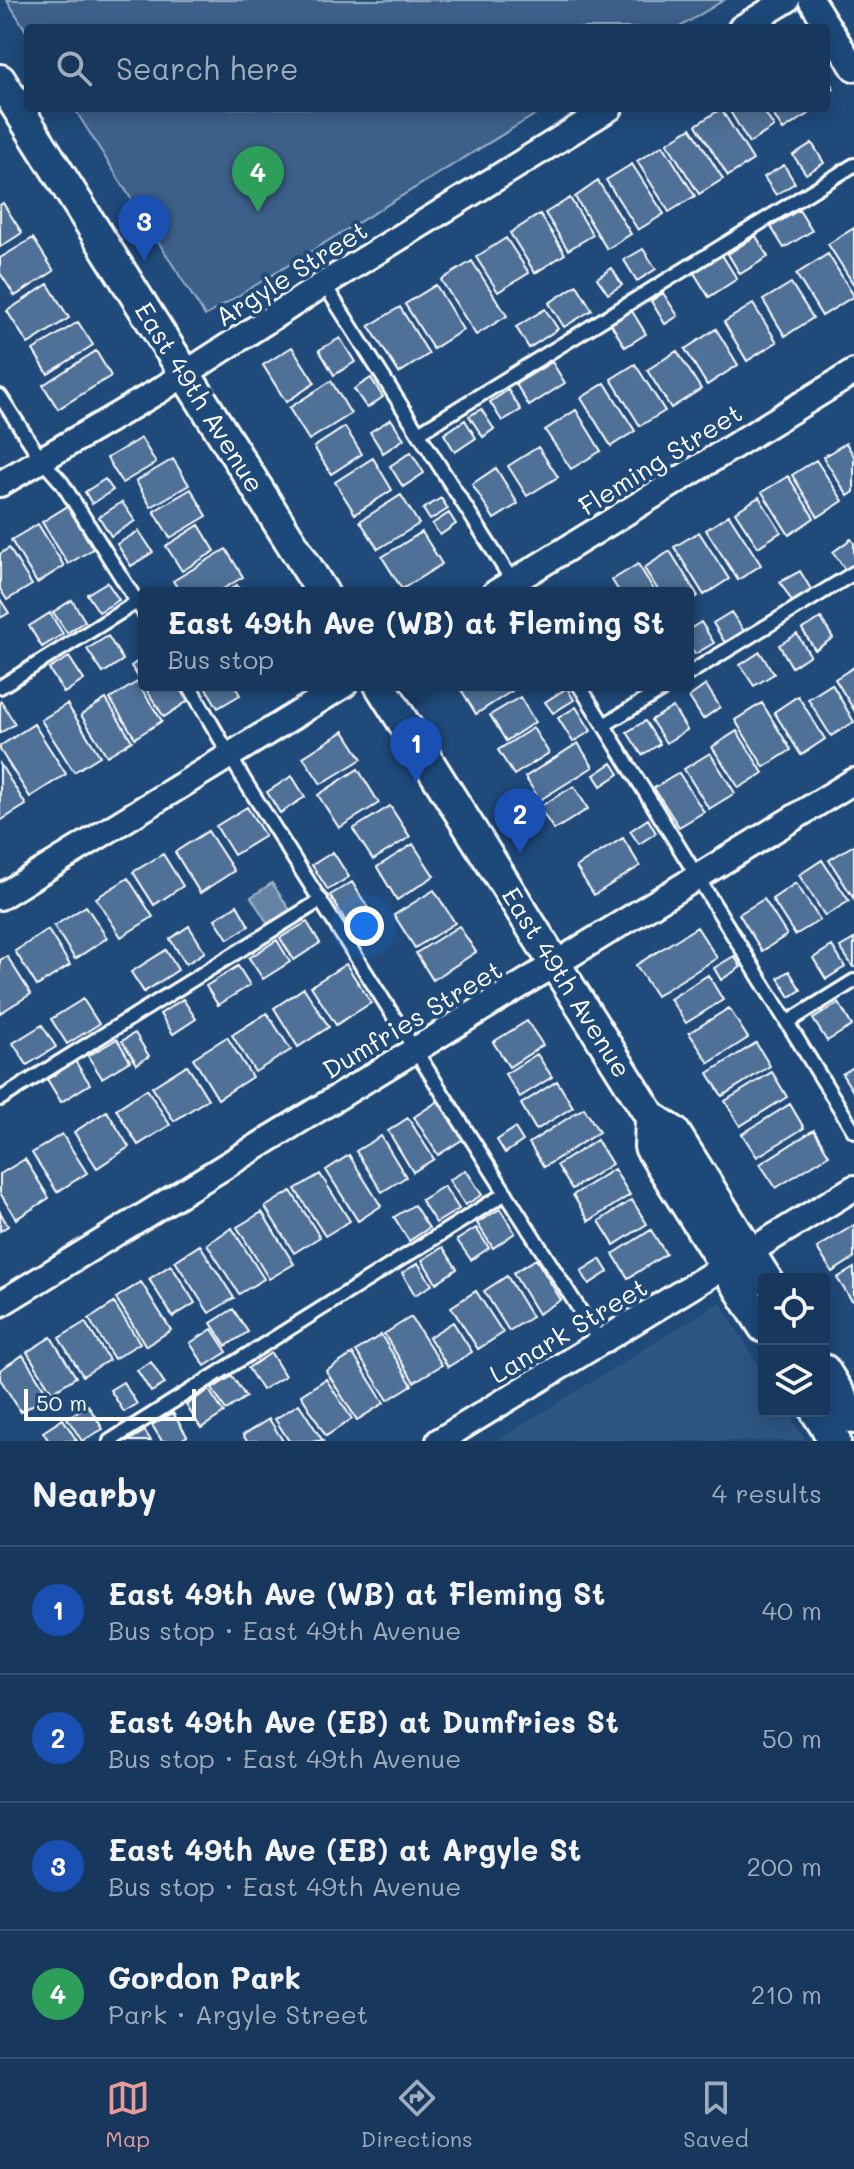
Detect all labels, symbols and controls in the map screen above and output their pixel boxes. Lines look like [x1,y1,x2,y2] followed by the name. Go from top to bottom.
[24,24,830,112] search box
[52,46,96,90] icon: search
[116,48,299,88] text: Search here
[232,146,284,212] pin: 4
[118,195,170,261] pin: 3
[208,213,374,333] street label: Argyle Street
[128,295,272,499] street label: East 49th Avenue
[572,395,748,523] street label: Fleming Street
[138,587,694,691] popup
[167,602,665,642] text: East 49th Ave (WB) at Fleming St
[167,642,274,676] text: Bus stop
[390,717,442,783] pin: 1
[494,788,546,854] pin: 2
[495,880,639,1084] street label: East 49th Avenue
[344,906,384,946] your location
[316,952,508,1086] street label: Dumfries Street
[483,1269,653,1391] street label: Lanark Street
[758,1273,830,1417] map controls
[758,1273,830,1345] button: locate
[758,1345,830,1417] button: layers
[24,1385,196,1421] scale bar
[36,1388,87,1417] text: 50 m
[32,1471,157,1516] text: Nearby
[712,1476,822,1510] text: 4 results
[108,1573,605,1613] text: East 49th Ave (WB) at Fleming St
[52,1593,64,1627] text: 1
[762,1593,822,1627] text: 40 m
[108,1613,461,1647] text: Bus stop · East 49th Avenue
[108,1701,619,1741] text: East 49th Ave (EB) at Dumfries St
[51,1721,65,1755] text: 2
[762,1721,822,1755] text: 50 m
[108,1741,461,1775] text: Bus stop · East 49th Avenue
[108,1829,581,1869] text: East 49th Ave (EB) at Argyle St
[50,1849,66,1883] text: 3
[746,1849,822,1883] text: 200 m
[108,1869,461,1903] text: Bus stop · East 49th Avenue
[108,1957,301,1997] text: Gordon Park
[50,1977,66,2011] text: 4
[751,1977,822,2011] text: 210 m
[108,1997,368,2031] text: Park · Argyle Street
[105,2076,150,2153] tab: Map
[361,2076,473,2153] tab: Directions
[683,2076,749,2153] tab: Saved

